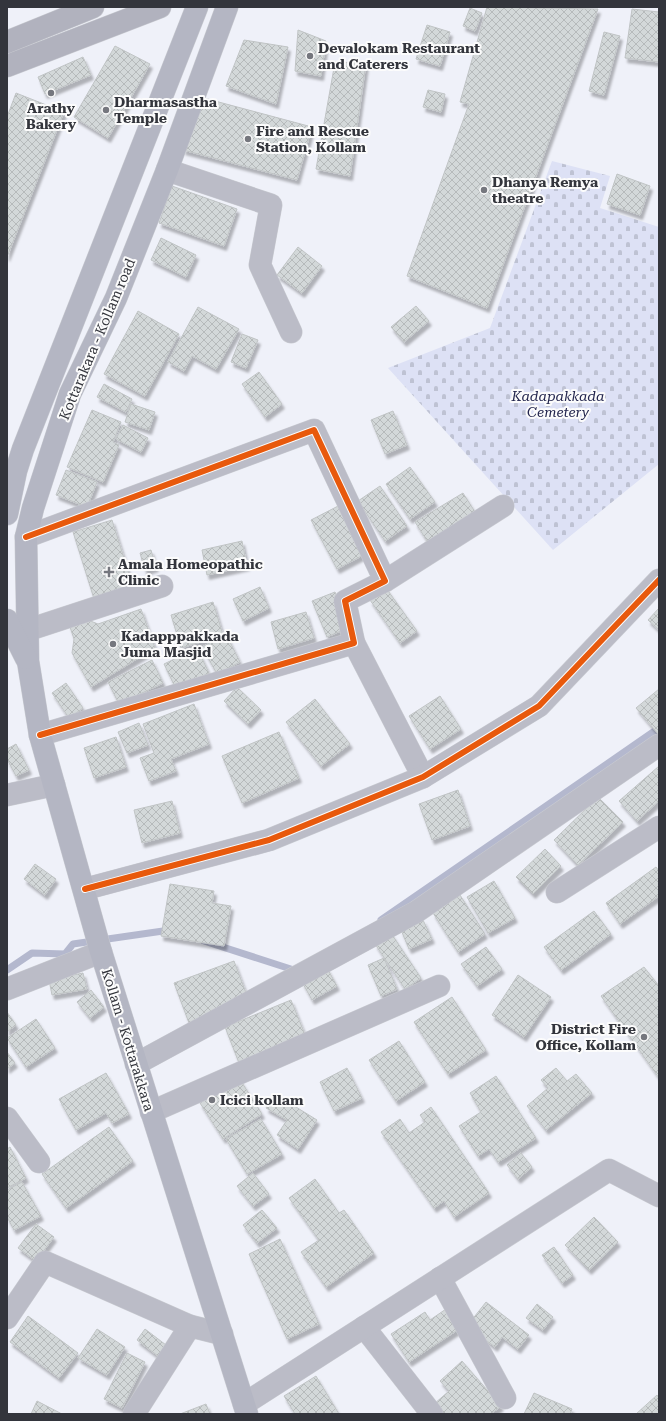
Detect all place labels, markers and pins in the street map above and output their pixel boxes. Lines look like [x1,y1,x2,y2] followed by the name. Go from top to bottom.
[318,40,480,72] place label: Devalokam Restaurant and Caterers
[305,51,315,61] marker: Devalokam Restaurant and Caterers
[46,88,56,98] marker: Arathy Bakery
[114,94,218,126] place label: Dharmasastha Temple
[26,100,77,132] place label: Arathy Bakery
[101,105,111,115] marker: Dharmasastha Temple
[256,123,369,155] place label: Fire and Rescue Station, Kollam
[243,134,253,144] marker: Fire and Rescue Station, Kollam
[492,174,599,206] place label: Dhanya Remya theatre
[479,185,489,195] marker: Dhanya Remya theatre
[118,556,263,588] place label: Amala Homeopathic Clinic
[103,566,115,578] marker: Amala Homeopathic Clinic
[121,628,240,660] place label: Kadapppakkada Juma Masjid
[108,639,118,649] marker: Kadapppakkada Juma Masjid
[535,1021,636,1053] place label: District Fire Office, Kollam
[639,1032,649,1042] marker: District Fire Office, Kollam
[220,1092,304,1108] place label: Icici kollam
[207,1095,217,1105] marker: Icici kollam

